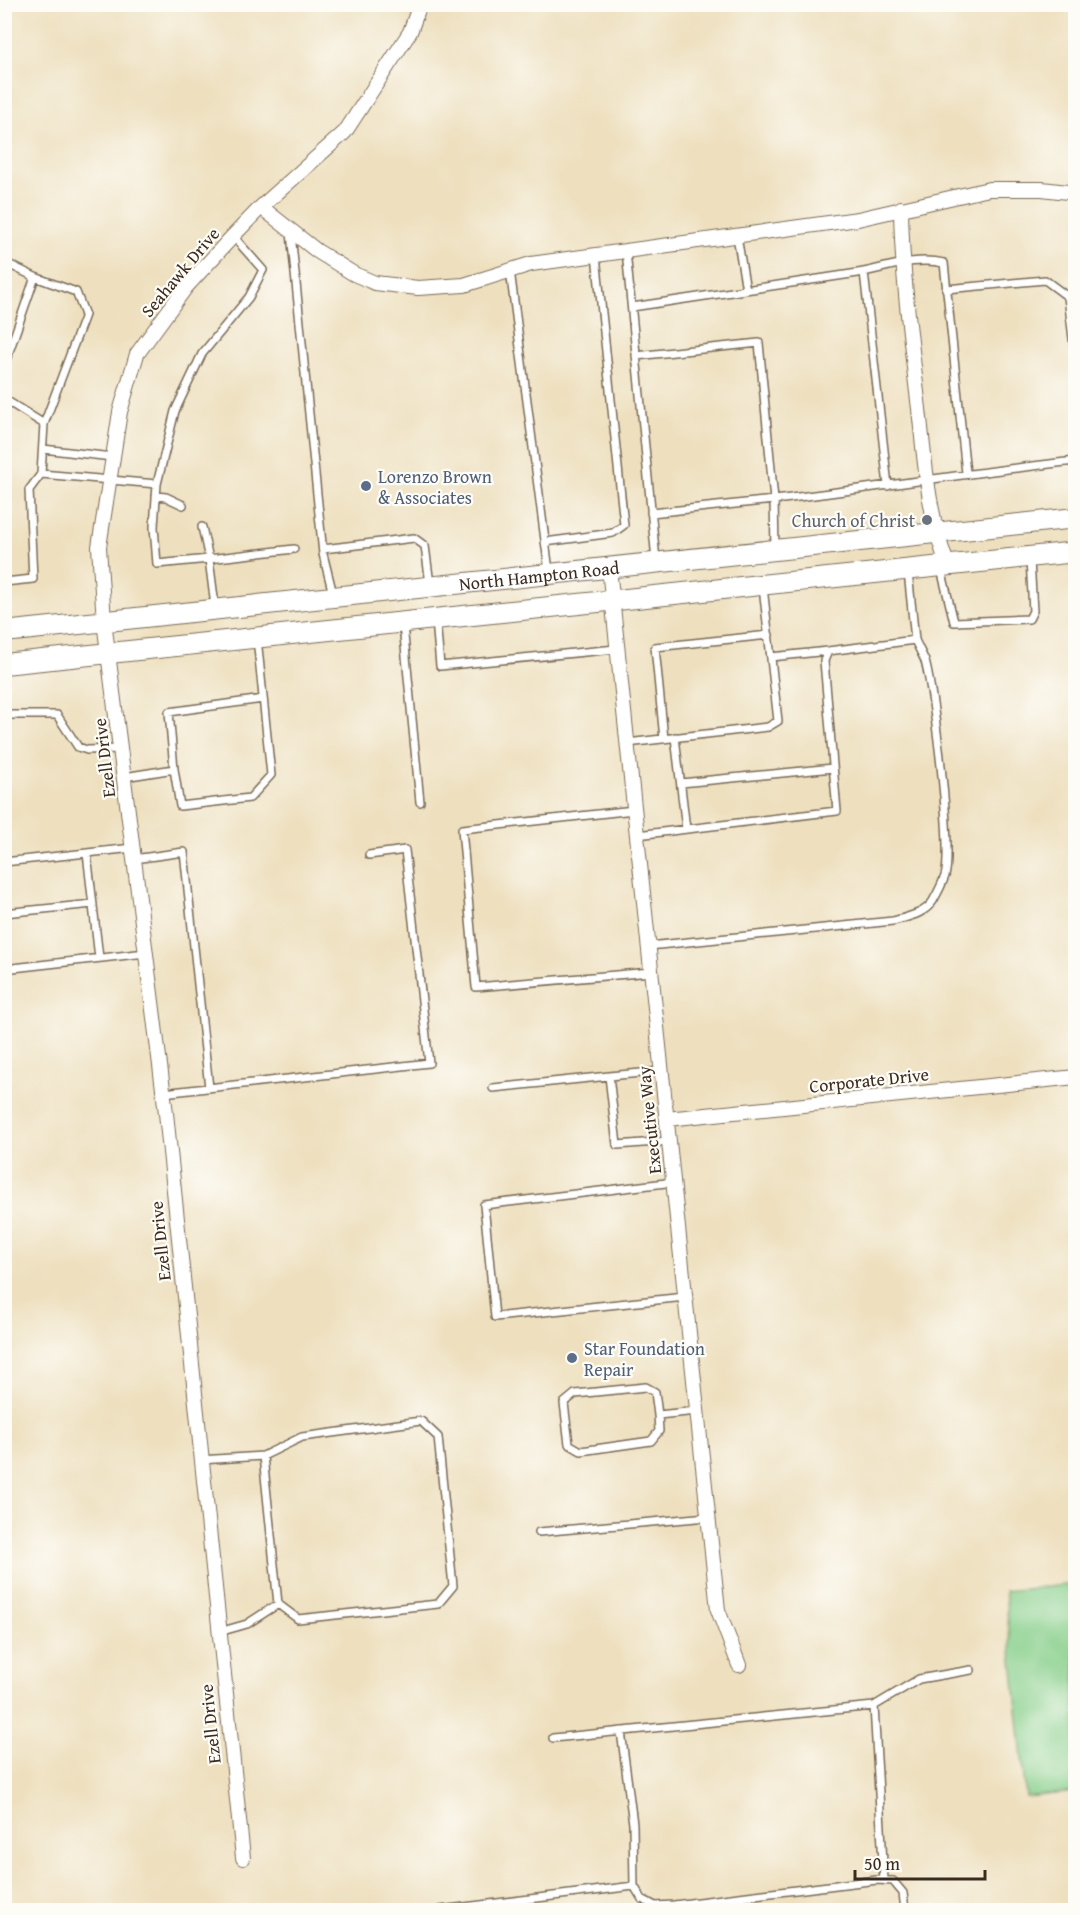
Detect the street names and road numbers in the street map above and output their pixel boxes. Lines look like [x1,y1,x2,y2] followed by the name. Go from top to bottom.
[134,221,226,323] street label: Seahawk Drive
[457,553,621,597] street label: North Hampton Road
[86,717,122,799] street label: Ezell Drive
[808,1060,930,1100] street label: Corporate Drive
[630,1065,668,1175] street label: Executive Way
[142,1200,178,1282] street label: Ezell Drive
[192,1683,228,1765] street label: Ezell Drive

